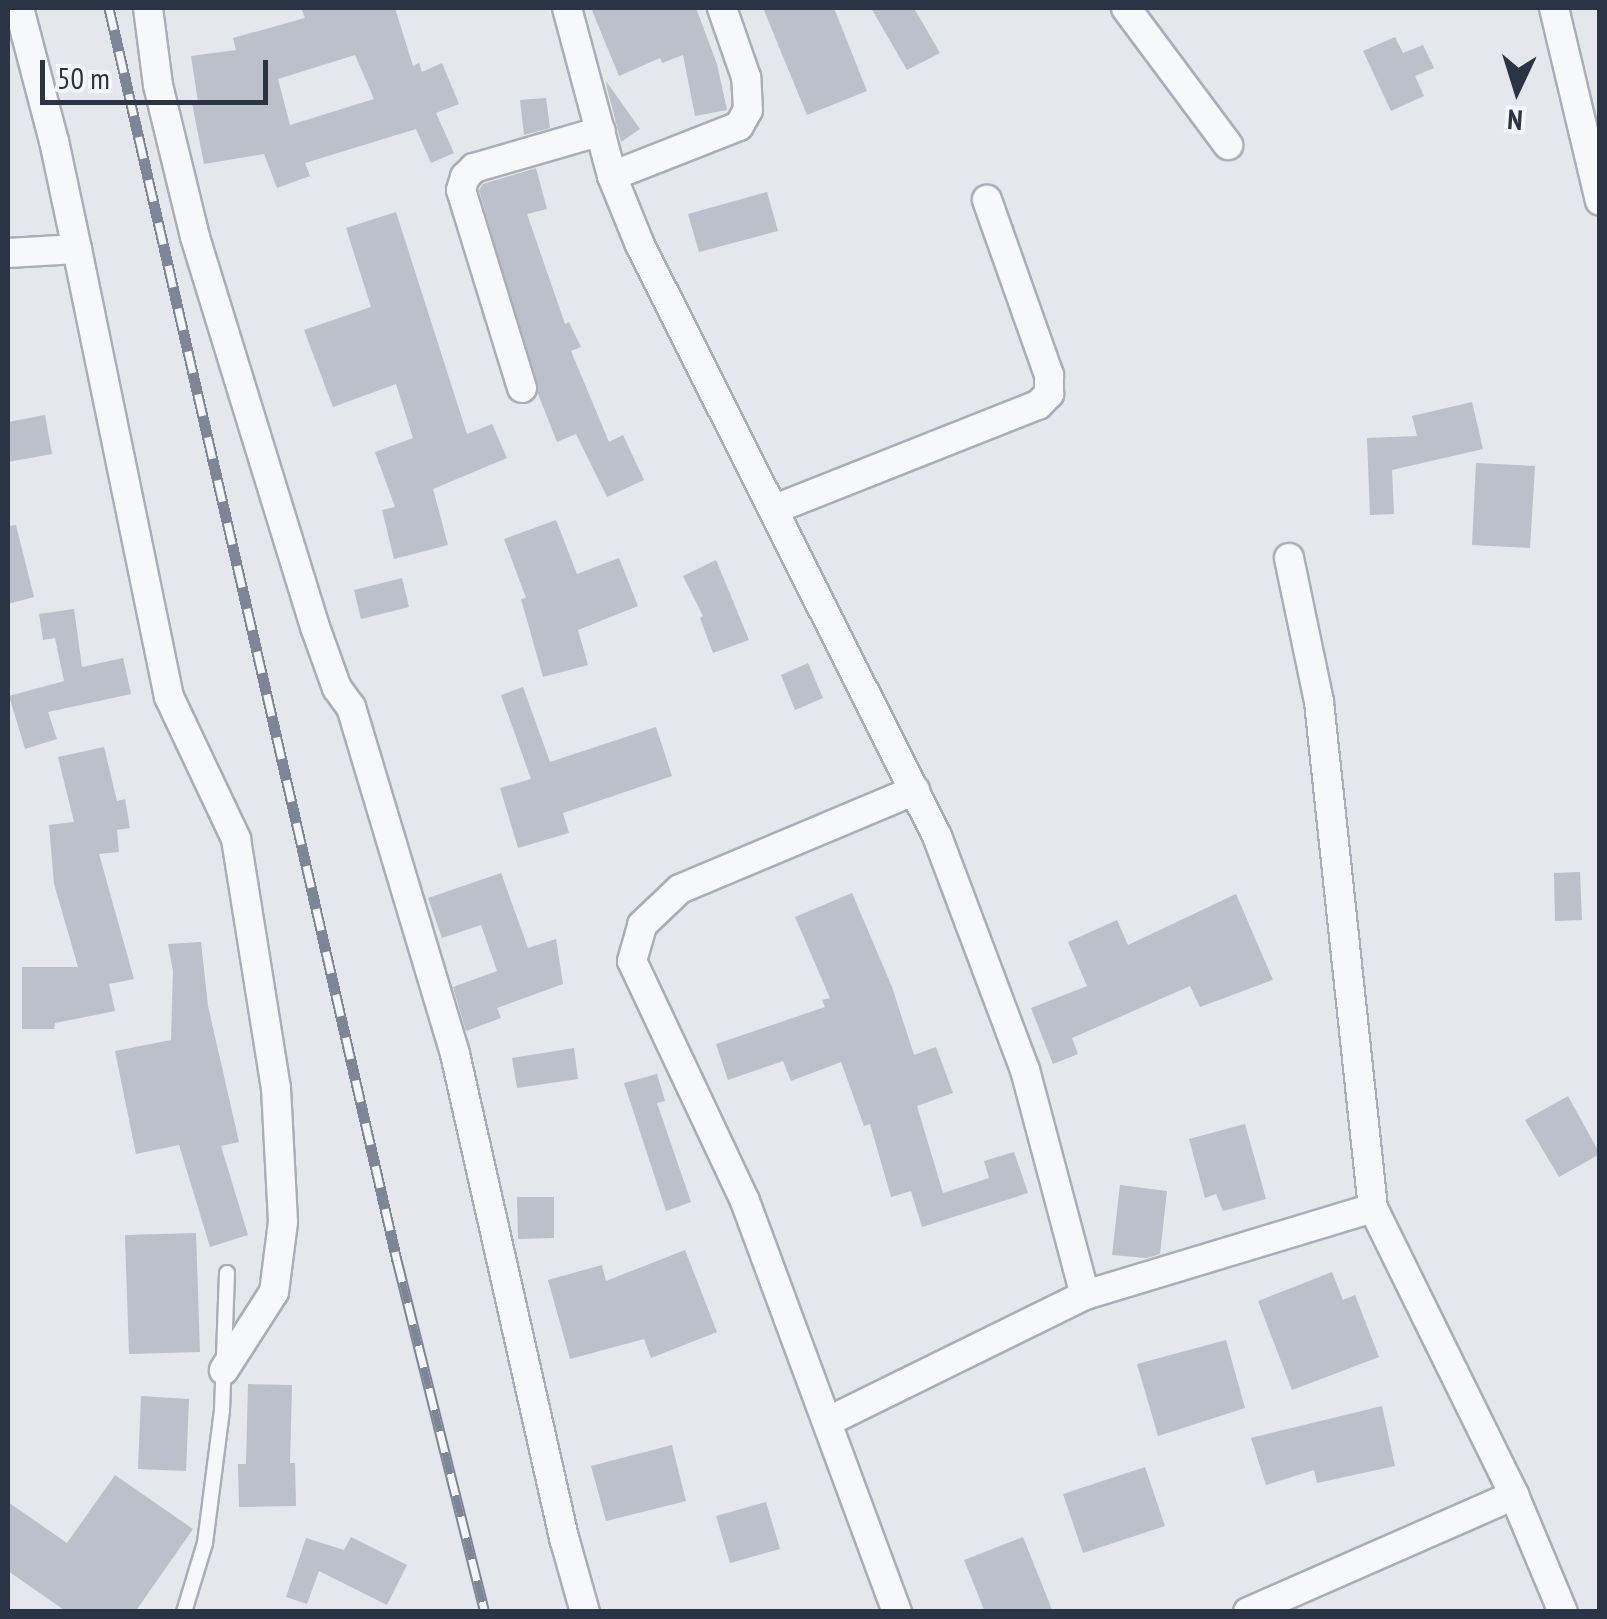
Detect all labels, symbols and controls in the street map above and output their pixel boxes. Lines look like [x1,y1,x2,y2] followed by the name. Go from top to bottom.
[45,40,272,102] scale bar
[1467,40,1567,140] north arrow
[57,58,110,97] text: 50 m
[1506,101,1524,139] text: N

